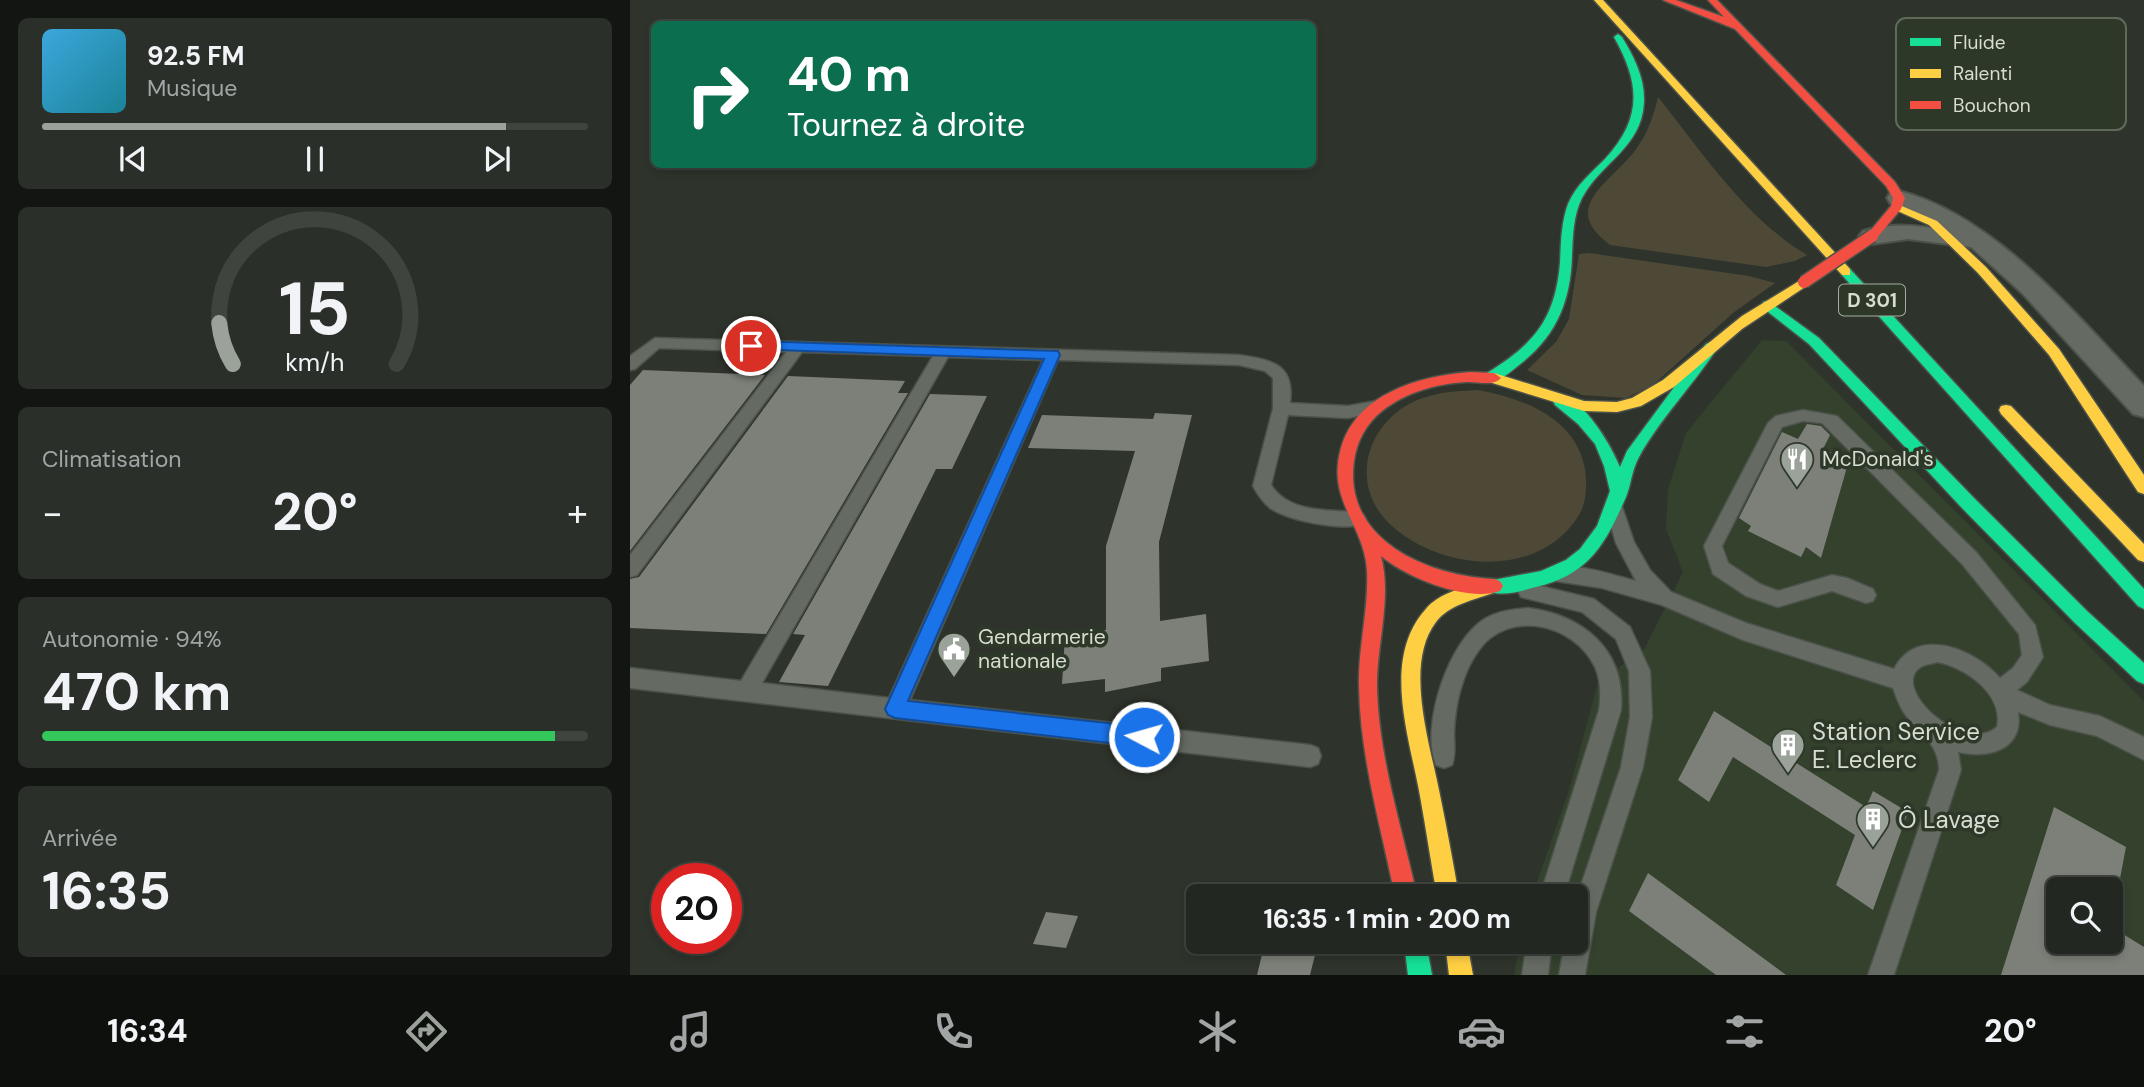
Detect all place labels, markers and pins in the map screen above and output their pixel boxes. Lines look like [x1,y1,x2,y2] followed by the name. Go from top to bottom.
[721,316,781,376] pin
[1778,440,1816,489] restaurant icon: McDonald's
[1822,445,1934,473] place label: McDonald's
[978,623,1106,675] place label: Gendarmerie nationale
[935,630,973,679] public building icon: Gendarmerie nationale
[1812,716,1980,775] place label: Station Service E. Leclerc
[1769,726,1807,775] building icon: Station Service E. Leclerc
[1854,800,1892,849] building icon: Ô Lavage
[1898,804,2000,835] place label: Ô Lavage

